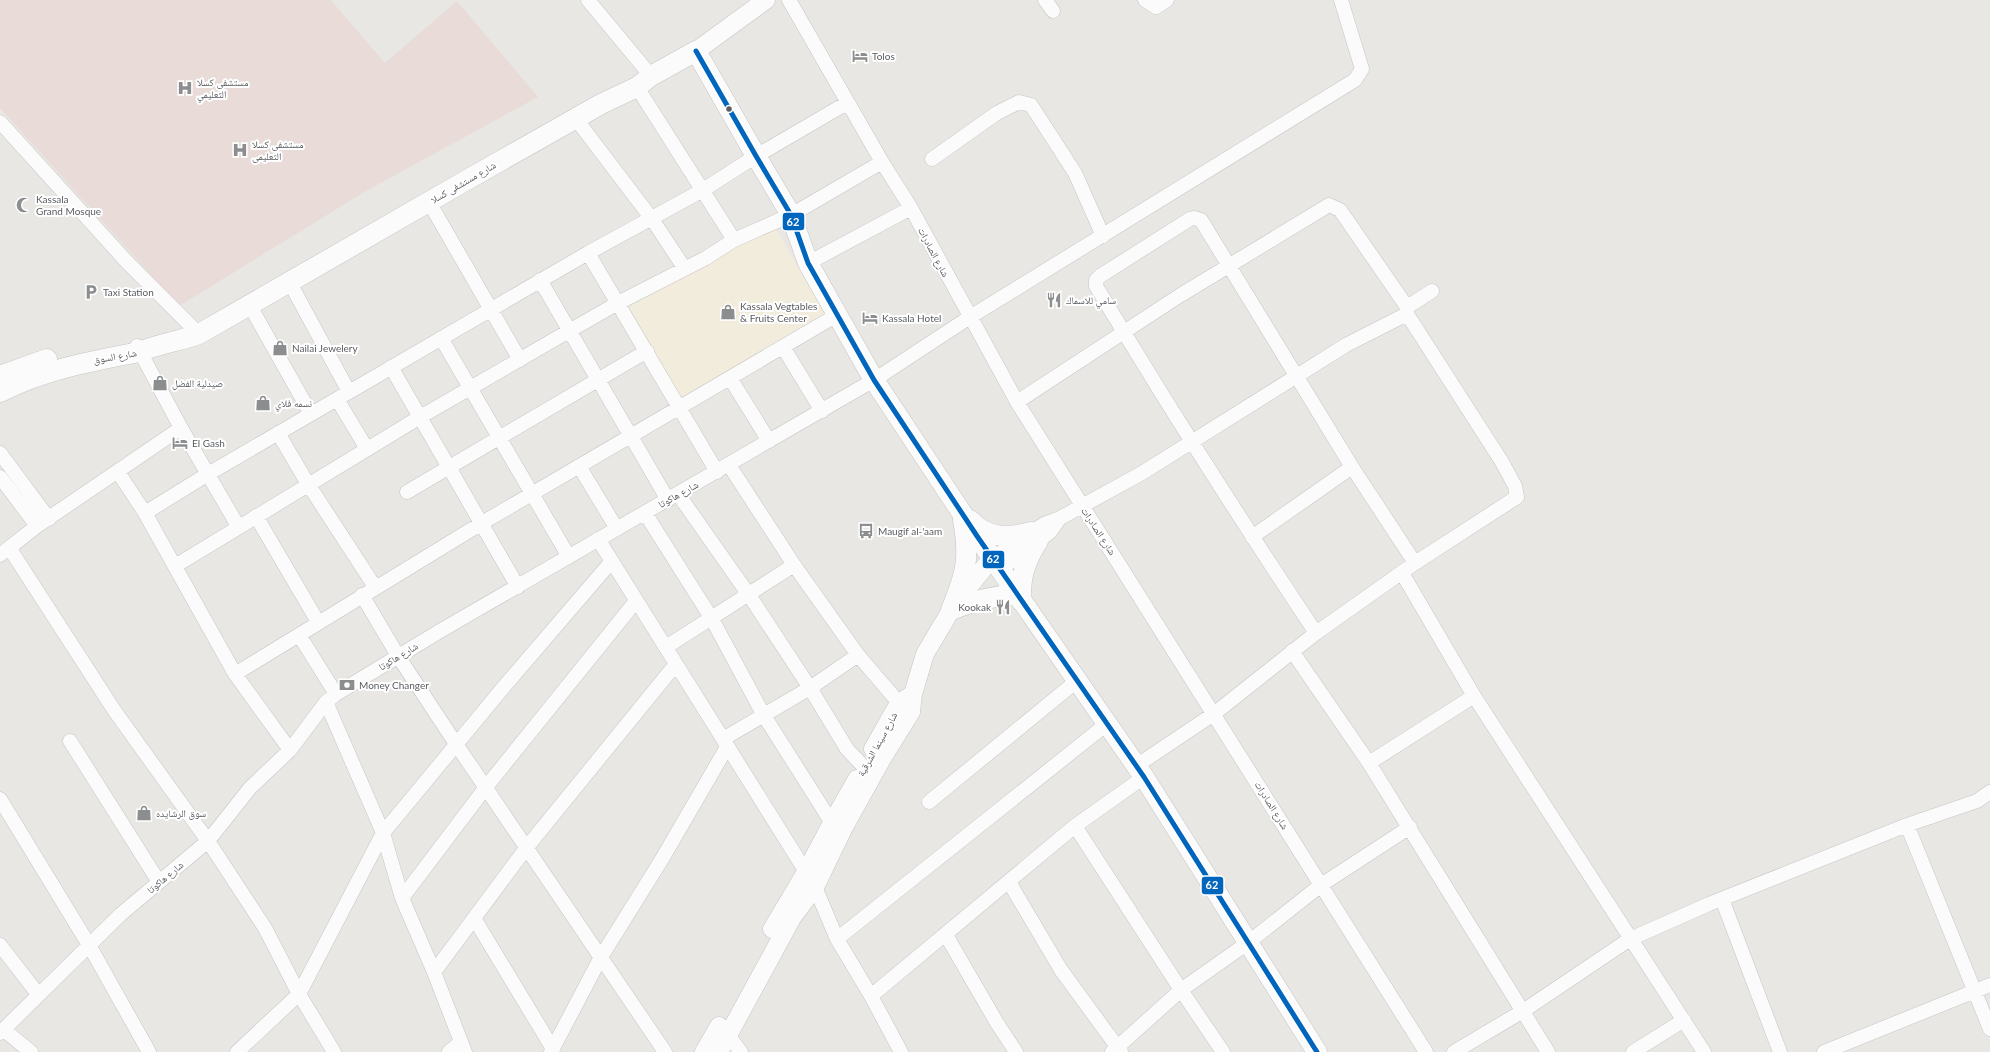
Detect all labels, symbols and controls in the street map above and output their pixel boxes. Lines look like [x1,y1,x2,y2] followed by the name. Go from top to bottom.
[851,47,869,65] hotel icon: Tolos
[872,50,895,62] place label: Tolos
[197,76,249,103] place label: مستشفى كسلا التعليمي
[176,79,194,97] hospital icon: مستشفى كسلا التعليمي
[724,104,734,114] unlabelled marker
[252,138,304,163] place label: مستشفى كسلا التعليمى
[231,141,249,159] hospital icon: مستشفى كسلا التعليمى
[428,158,499,206] street label: شارع مستشفى كسلا
[36,193,101,217] place label: Kassala Grand Mosque
[15,196,33,214] mosque icon: Kassala Grand Mosque
[782,212,805,231] line badge: 62
[787,215,799,228] text: 62
[915,225,952,280] street label: شارع الصادرات
[82,283,100,301] parking icon: Taxi Station
[103,286,154,298] place label: Taxi Station
[1045,291,1063,309] restaurant icon: سامي للاسماك
[1066,294,1117,309] place label: سامي للاسماك
[740,300,817,324] place label: Kassala Vegtables & Fruits Center
[719,303,737,321] shop icon: Kassala Vegtables & Fruits Center
[861,309,879,327] hotel icon: Kassala Hotel
[882,312,941,324] place label: Kassala Hotel
[271,339,289,357] shop icon: Nailai Jewelery
[292,342,358,354] place label: Nailai Jewelery
[92,346,138,367] street label: شارع السوق
[151,374,169,392] shop icon: صيدلية الفضل
[172,377,223,390] place label: صيدلية الفضل
[254,394,272,412] shop icon: نسمه فلاي
[275,397,312,412] place label: نسمه فلاي
[171,434,189,452] hotel icon: El Gash
[192,437,225,449] place label: El Gash
[656,478,701,511] street label: شارع هاكوتا
[1078,505,1119,558] street label: شارع الصادرات
[857,522,875,540] bus stop icon: Maugif al-'aam
[878,525,942,537] place label: Maugif al-'aam
[982,550,1005,569] line badge: 62
[987,552,999,565] text: 62
[994,598,1012,616] restaurant icon: Kookak
[958,601,992,613] place label: Kookak
[376,639,421,673] street label: شارع هاكوتا
[338,676,356,694] bank icon: Money Changer
[359,679,429,691] place label: Money Changer
[854,710,901,779] street label: شارع سينما الشرقية
[1252,779,1292,832] street label: شارع الصادرات
[135,804,153,822] shop icon: سوق الرشايده
[156,807,207,820] place label: سوق الرشايده
[144,858,187,896] street label: شارع هاكوتا
[1201,876,1224,895] line badge: 62
[1206,878,1218,891] text: 62

